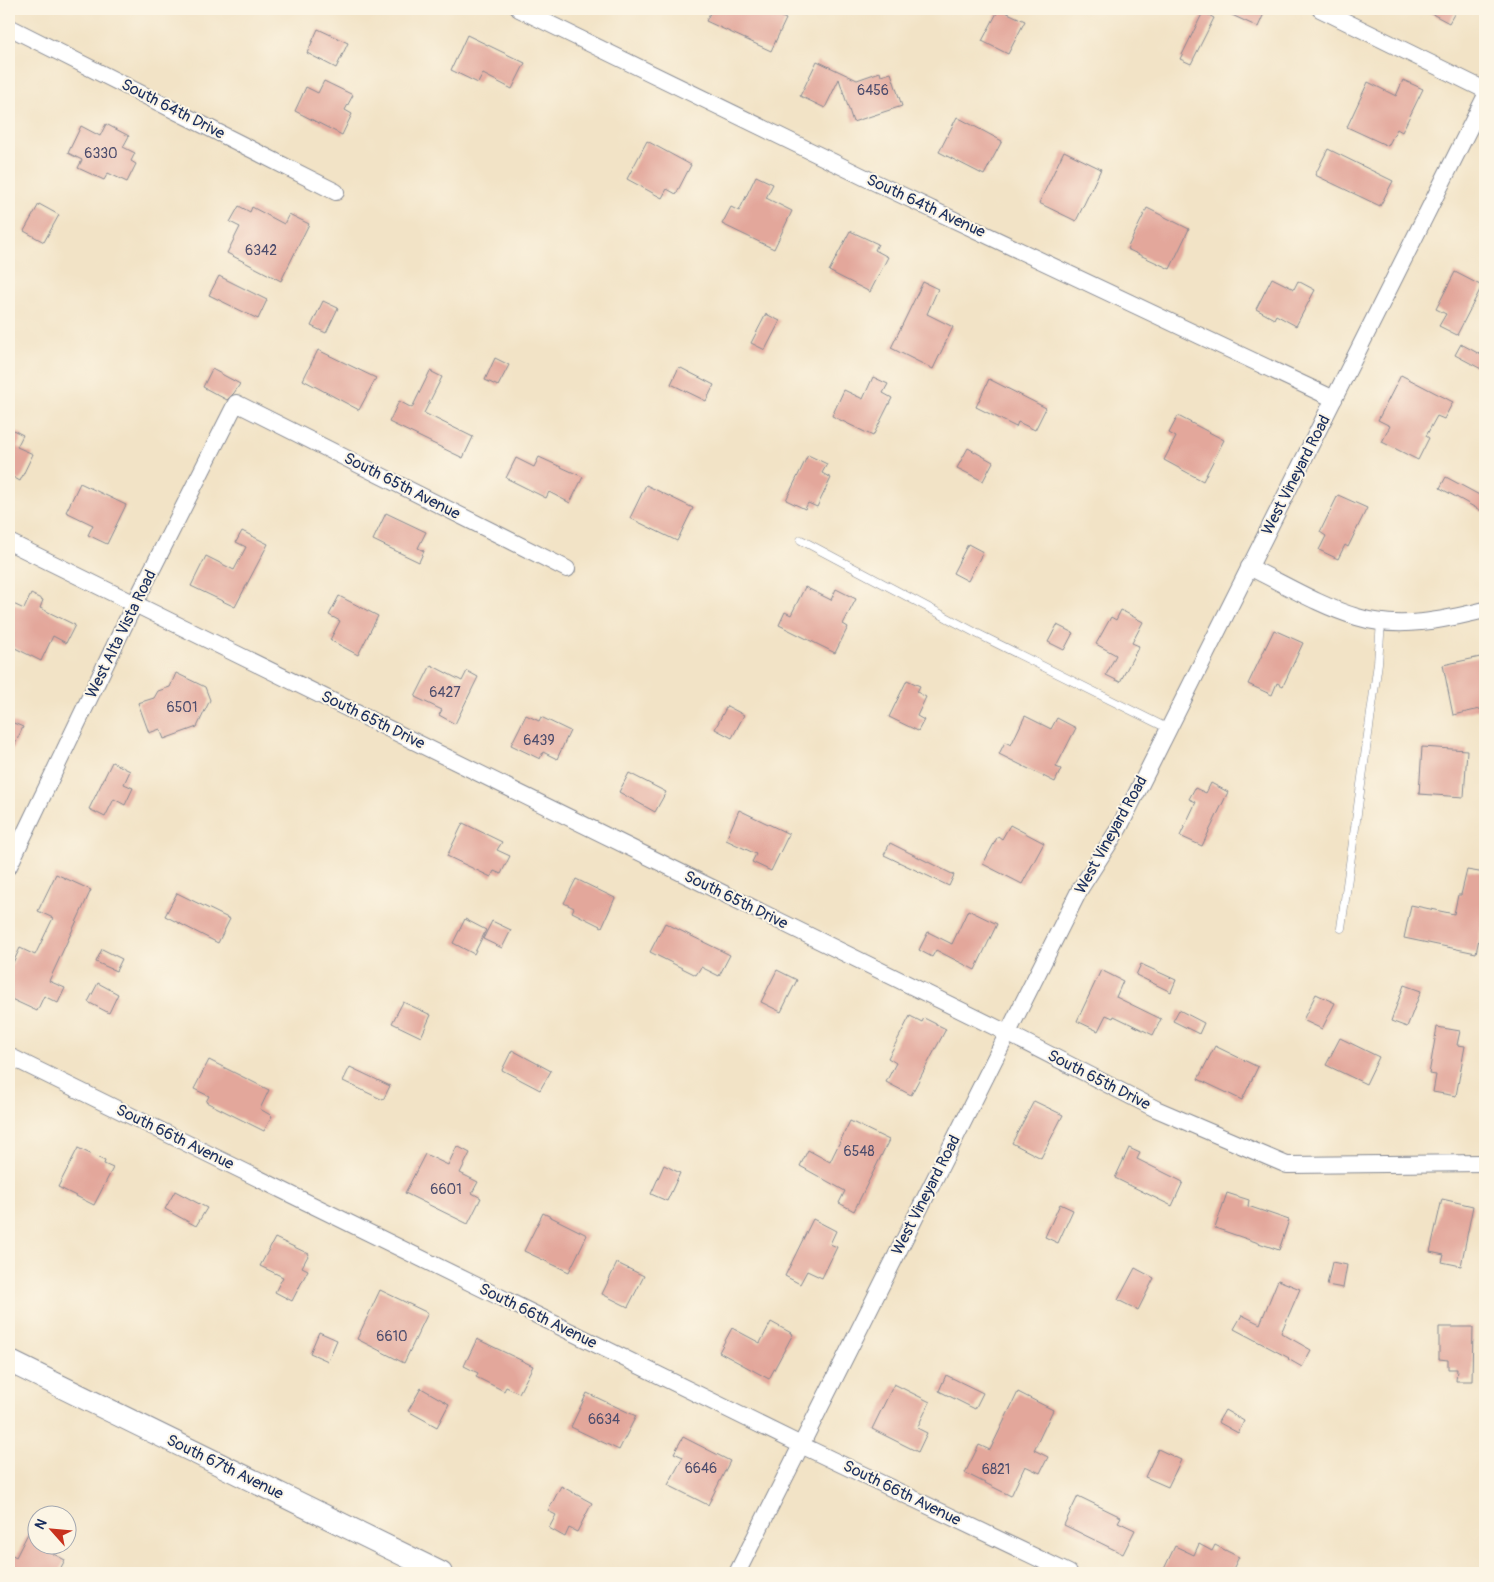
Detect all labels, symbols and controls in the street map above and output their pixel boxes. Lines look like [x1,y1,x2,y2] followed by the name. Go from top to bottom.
[118,74,228,144] street label: South 64th Drive
[857,82,889,99] house number: 6456
[84,145,118,162] house number: 6330
[864,170,989,242] street label: South 64th Avenue
[245,242,277,259] house number: 6342
[1257,412,1335,538] street label: West Vineyard Road
[340,448,464,524] street label: South 65th Avenue
[81,567,161,701] street label: West Alta Vista Road
[429,684,461,701] house number: 6427
[318,686,428,754] street label: South 65th Drive
[167,699,197,716] house number: 6501
[523,732,555,749] house number: 6439
[1070,772,1152,898] street label: West Vineyard Road
[681,866,791,934] street label: South 65th Drive
[1044,1045,1154,1115] street label: South 65th Drive
[113,1100,237,1174] street label: South 66th Avenue
[887,1132,965,1258] street label: West Vineyard Road
[844,1143,874,1160] house number: 6548
[430,1181,462,1198] house number: 6601
[476,1279,600,1353] street label: South 66th Avenue
[376,1328,408,1345] house number: 6610
[588,1411,620,1428] house number: 6634
[163,1430,287,1504] street label: South 67th Avenue
[840,1456,964,1530] street label: South 66th Avenue
[685,1460,717,1477] house number: 6646
[982,1461,1010,1478] house number: 6821
[28,1504,78,1554] north arrow
[31,1516,51,1532] text: N

